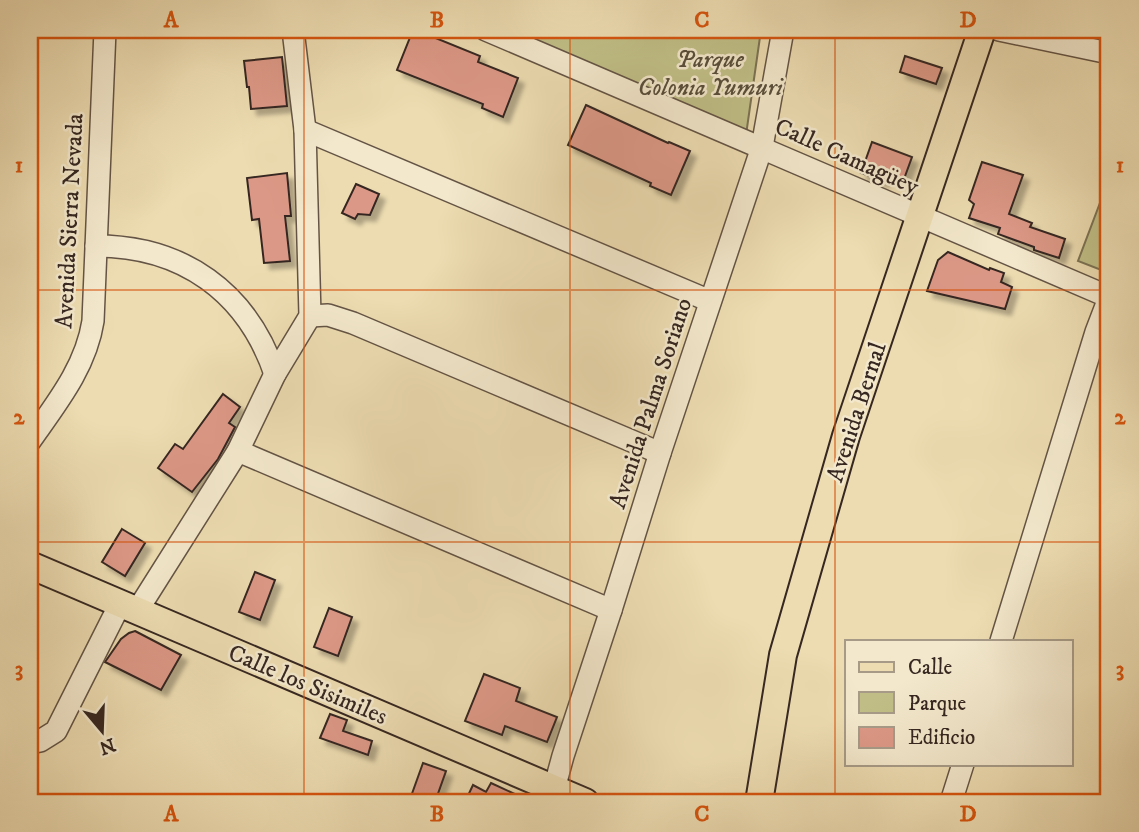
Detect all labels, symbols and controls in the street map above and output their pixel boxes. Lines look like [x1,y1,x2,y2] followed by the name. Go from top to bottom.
[163,6,180,35] text: A
[430,6,444,35] text: B
[694,6,710,35] text: C
[959,6,977,35] text: D
[637,45,784,103] park label: Parque Colonia Yumuri
[49,112,91,329] street label: Avenida Sierra Nevada
[770,112,924,202] street label: Calle Camagüey
[15,151,23,180] text: 1
[1116,151,1124,180] text: 1
[603,294,699,512] street label: Avenida Palma Soriano
[820,338,894,486] street label: Avenida Bernal
[13,403,25,432] text: 2
[1114,403,1126,432] text: 2
[224,638,392,732] street label: Calle los Sisimiles
[845,640,1072,766] legend
[15,655,23,684] text: 3
[908,655,952,681] text: Calle
[1116,655,1124,684] text: 3
[908,691,966,717] text: Parque
[66,696,136,766] north arrow
[908,725,975,751] text: Edificio
[96,732,118,759] text: N
[163,800,180,829] text: A
[430,800,444,829] text: B
[694,800,710,829] text: C
[959,800,977,829] text: D

